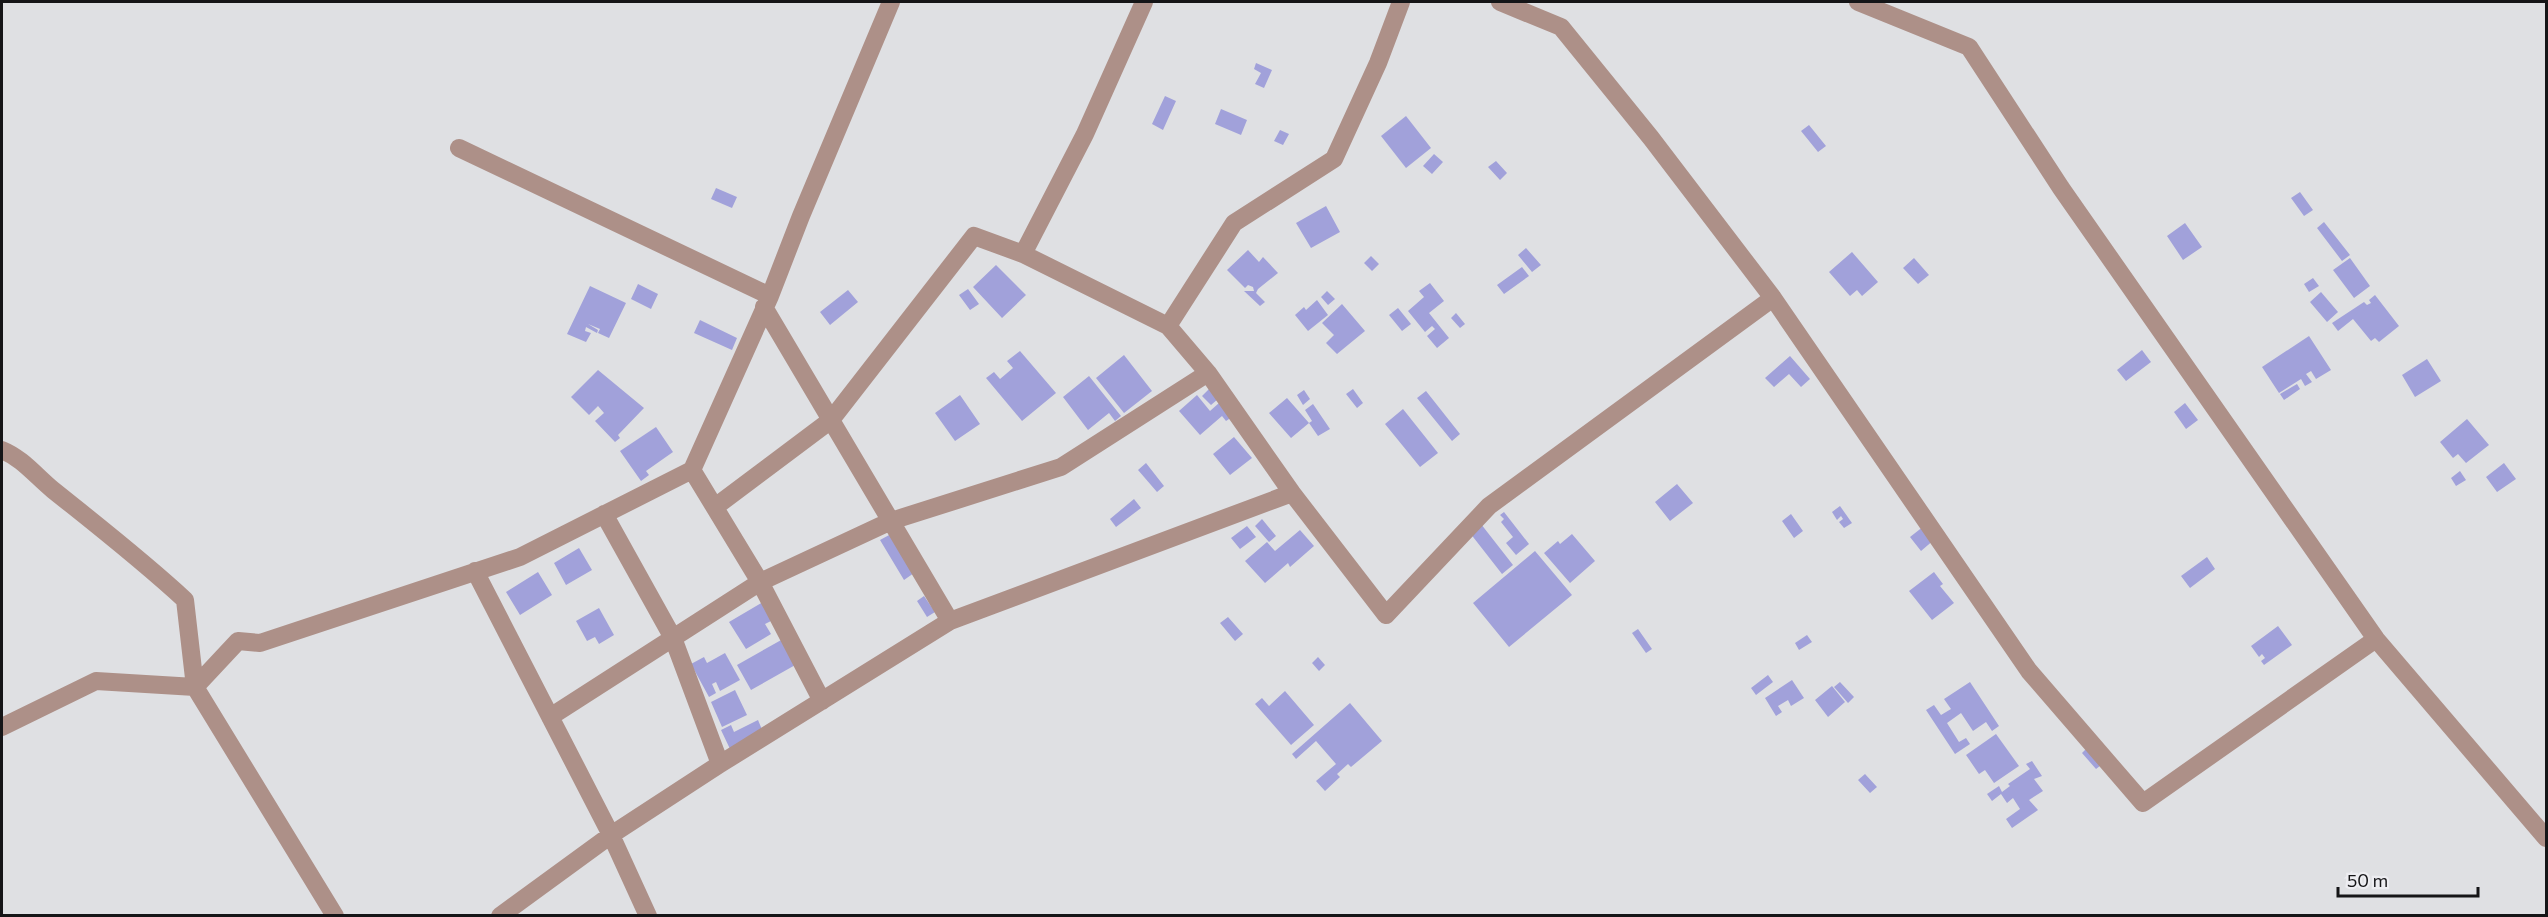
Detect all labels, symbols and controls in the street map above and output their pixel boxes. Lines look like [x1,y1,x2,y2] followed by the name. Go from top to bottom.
[2338,860,2478,898] scale bar
[2347,869,2388,891] text: 50 m

